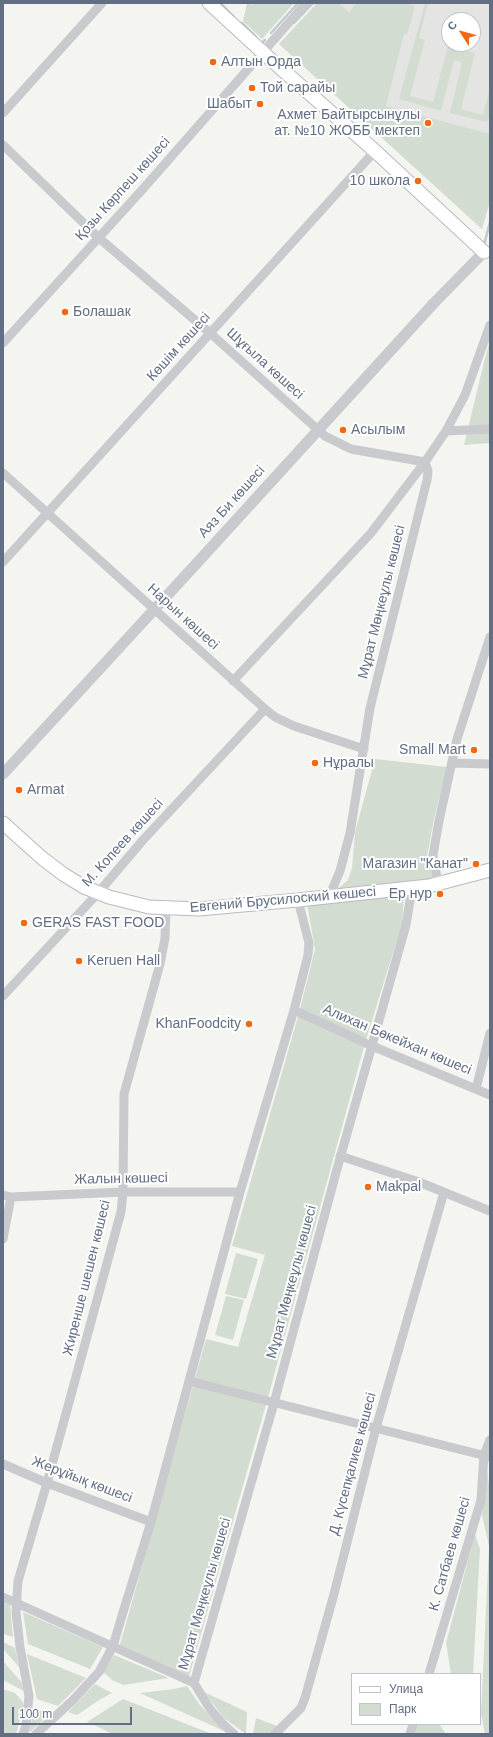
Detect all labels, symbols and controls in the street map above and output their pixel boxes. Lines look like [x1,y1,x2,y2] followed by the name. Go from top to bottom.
[441,12,481,52] north arrow
[445,19,459,32] text: С
[221,54,301,70] place label: Алтын Орда
[208,57,218,67] marker: Алтын Орда
[260,80,335,96] place label: Той сарайы
[247,83,257,93] marker: Той сарайы
[207,96,252,112] place label: Шабыт
[255,99,265,109] marker: Шабыт
[274,107,420,140] place label: Ахмет Байтырсынұлы ат. №10 ЖОББ мектеп
[423,118,433,128] marker: Ахмет Байтырсынұлы ат. №10 ЖОББ мектеп
[72,134,174,244] street label: Қозы Көрпеш көшесі
[350,173,410,189] place label: 10 школа
[413,176,423,186] marker: 10 школа
[73,304,131,320] place label: Болашак
[60,307,70,317] marker: Болашак
[144,309,214,385] street label: Көшім көшесі
[223,325,307,403] street label: Шұғыла көшесі
[351,422,405,438] place label: Асылым
[338,425,348,435] marker: Асылым
[195,463,269,541] street label: Аяз Би көшесі
[355,523,409,681] street label: Мұрат Мөңкеұлы көшесі
[144,581,222,653] street label: Нарын көшесі
[399,742,466,758] place label: Small Mart
[469,745,479,755] marker: Small Mart
[323,755,374,771] place label: Нұралы
[310,758,320,768] marker: Нұралы
[27,782,64,798] place label: Armat
[14,785,24,795] marker: Armat
[79,795,167,891] street label: М. Копеев көшесі
[363,856,468,872] place label: Магазин "Канат"
[471,859,481,869] marker: Магазин "Канат"
[189,883,377,917] street label: Евгений Брусилоский көшесі
[389,886,432,902] place label: Ер нур
[435,889,445,899] marker: Ер нур
[32,915,164,931] place label: GERAS FAST FOOD
[19,918,29,928] marker: GERAS FAST FOOD
[87,953,160,969] place label: Keruen Hall
[74,956,84,966] marker: Keruen Hall
[320,1001,474,1079] street label: Алихан Бөкейхан көшесі
[155,1016,241,1032] place label: KhanFoodcity
[244,1019,254,1029] marker: KhanFoodcity
[74,1170,168,1188] street label: Жалын көшесі
[376,1179,421,1195] place label: Makpal
[363,1182,373,1192] marker: Makpal
[60,1199,114,1357] street label: Жиренше шешен көшесі
[263,1204,321,1360] street label: Мұрат Мөңкеұлы көшесі
[326,1391,380,1537] street label: Д. Күсепқалиев көшесі
[29,1453,135,1507] street label: Жерұйық көшесі
[426,1495,474,1613] street label: К. Сатбаев көшесі
[175,1516,235,1672] street label: Мұрат Мөңкеұлы көшесі
[351,1673,481,1725] legend
[389,1682,423,1696] text: Улица
[14,1699,134,1725] scale bar
[389,1702,416,1716] text: Парк
[19,1707,52,1721] text: 100 m

